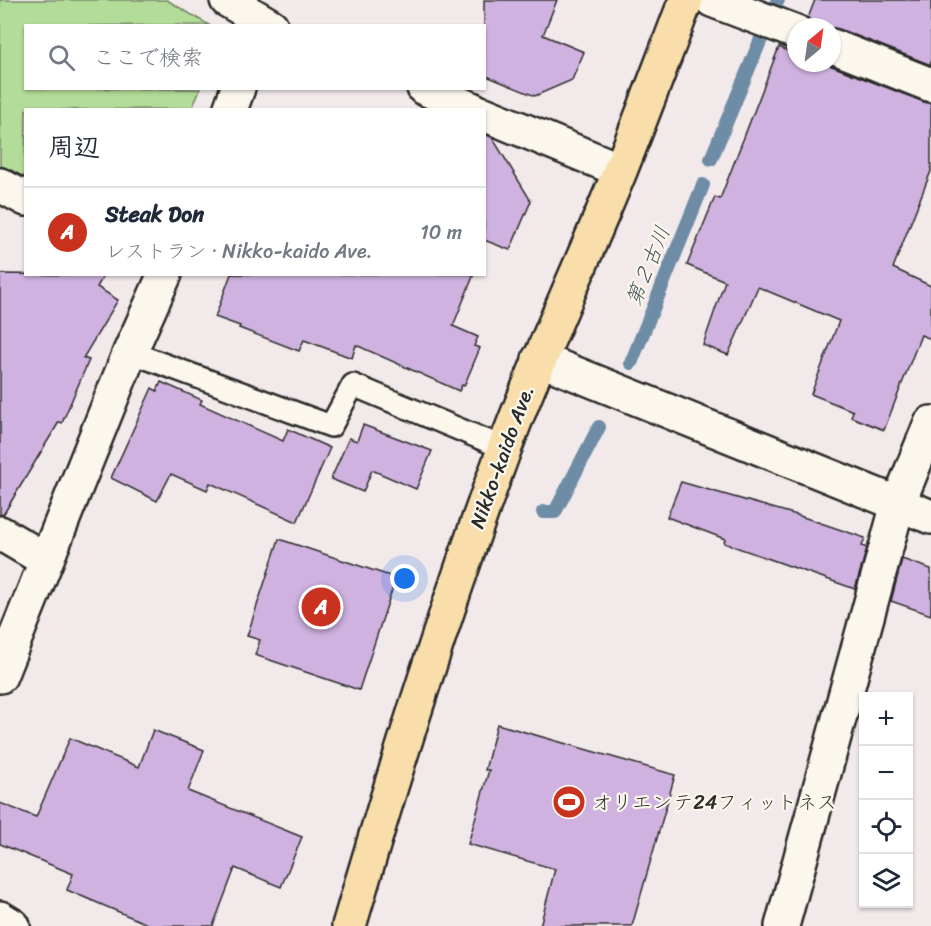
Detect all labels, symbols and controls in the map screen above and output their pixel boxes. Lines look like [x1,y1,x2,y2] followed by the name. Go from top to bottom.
[787,18,841,72] north arrow
[24,24,486,90] search box
[93,38,203,77] text: ここで検索
[45,41,78,74] icon: search
[48,124,100,170] text: 周辺
[105,195,204,234] text: Steak Don
[61,215,74,250] text: A
[420,215,462,250] text: 10 m
[615,220,681,312] water label: 第２古川
[105,234,373,269] text: レストラン · Nikko-kaido Ave.
[460,380,544,534] street label: Nikko-kaido Ave.
[390,564,419,593] your location
[302,584,340,630] pin: A
[859,692,913,908] map controls
[859,692,913,746] button: +
[859,746,913,800] button: −
[551,784,587,820] sports icon: オリエンテ24フィットネス
[592,785,837,820] place label: オリエンテ24フィットネス
[859,800,913,854] button: locate
[859,854,913,908] button: layers

